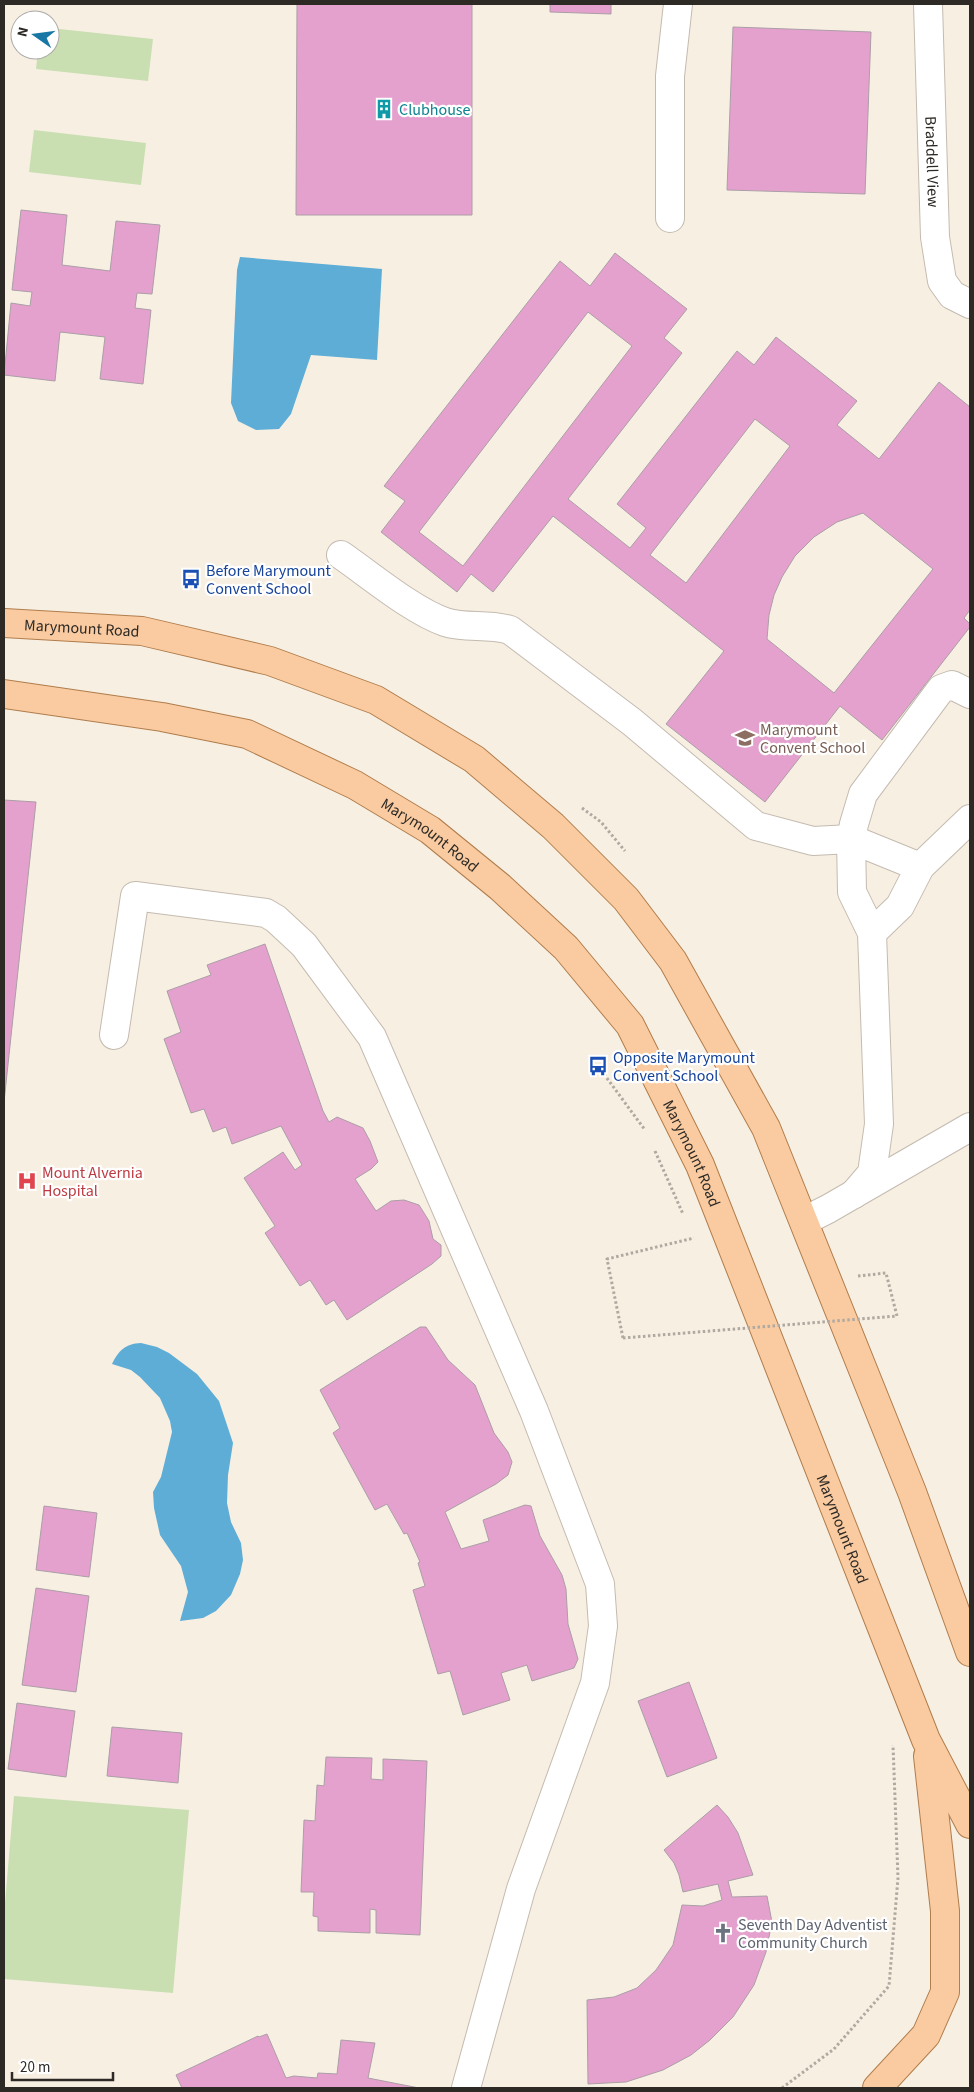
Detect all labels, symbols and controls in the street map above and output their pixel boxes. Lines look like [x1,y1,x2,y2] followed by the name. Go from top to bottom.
[10,10,60,60] north arrow
[13,25,34,39] text: N
[373,98,395,120] building icon: Clubhouse
[399,99,471,121] place label: Clubhouse
[919,116,944,209] street label: Braddell View
[206,560,332,600] place label: Before Marymount Convent School
[180,568,202,590] bus stop icon: Before Marymount Convent School
[23,614,140,643] street label: Marymount Road
[760,719,865,759] place label: Marymount Convent School
[734,727,756,749] school or university icon: Marymount Convent School
[377,793,483,878] street label: Marymount Road
[613,1047,756,1087] place label: Opposite Marymount Convent School
[587,1055,609,1077] bus stop icon: Opposite Marymount Convent School
[657,1096,725,1210] street label: Marymount Road
[42,1162,143,1202] place label: Mount Alvernia Hospital
[16,1170,38,1192] hospital icon: Mount Alvernia Hospital
[811,1471,873,1587] street label: Marymount Road
[738,1914,888,1954] place label: Seventh Day Adventist Community Church
[712,1922,734,1944] church icon: Seventh Day Adventist Community Church
[12,2050,114,2082] scale bar
[20,2057,50,2078] text: 20 m

